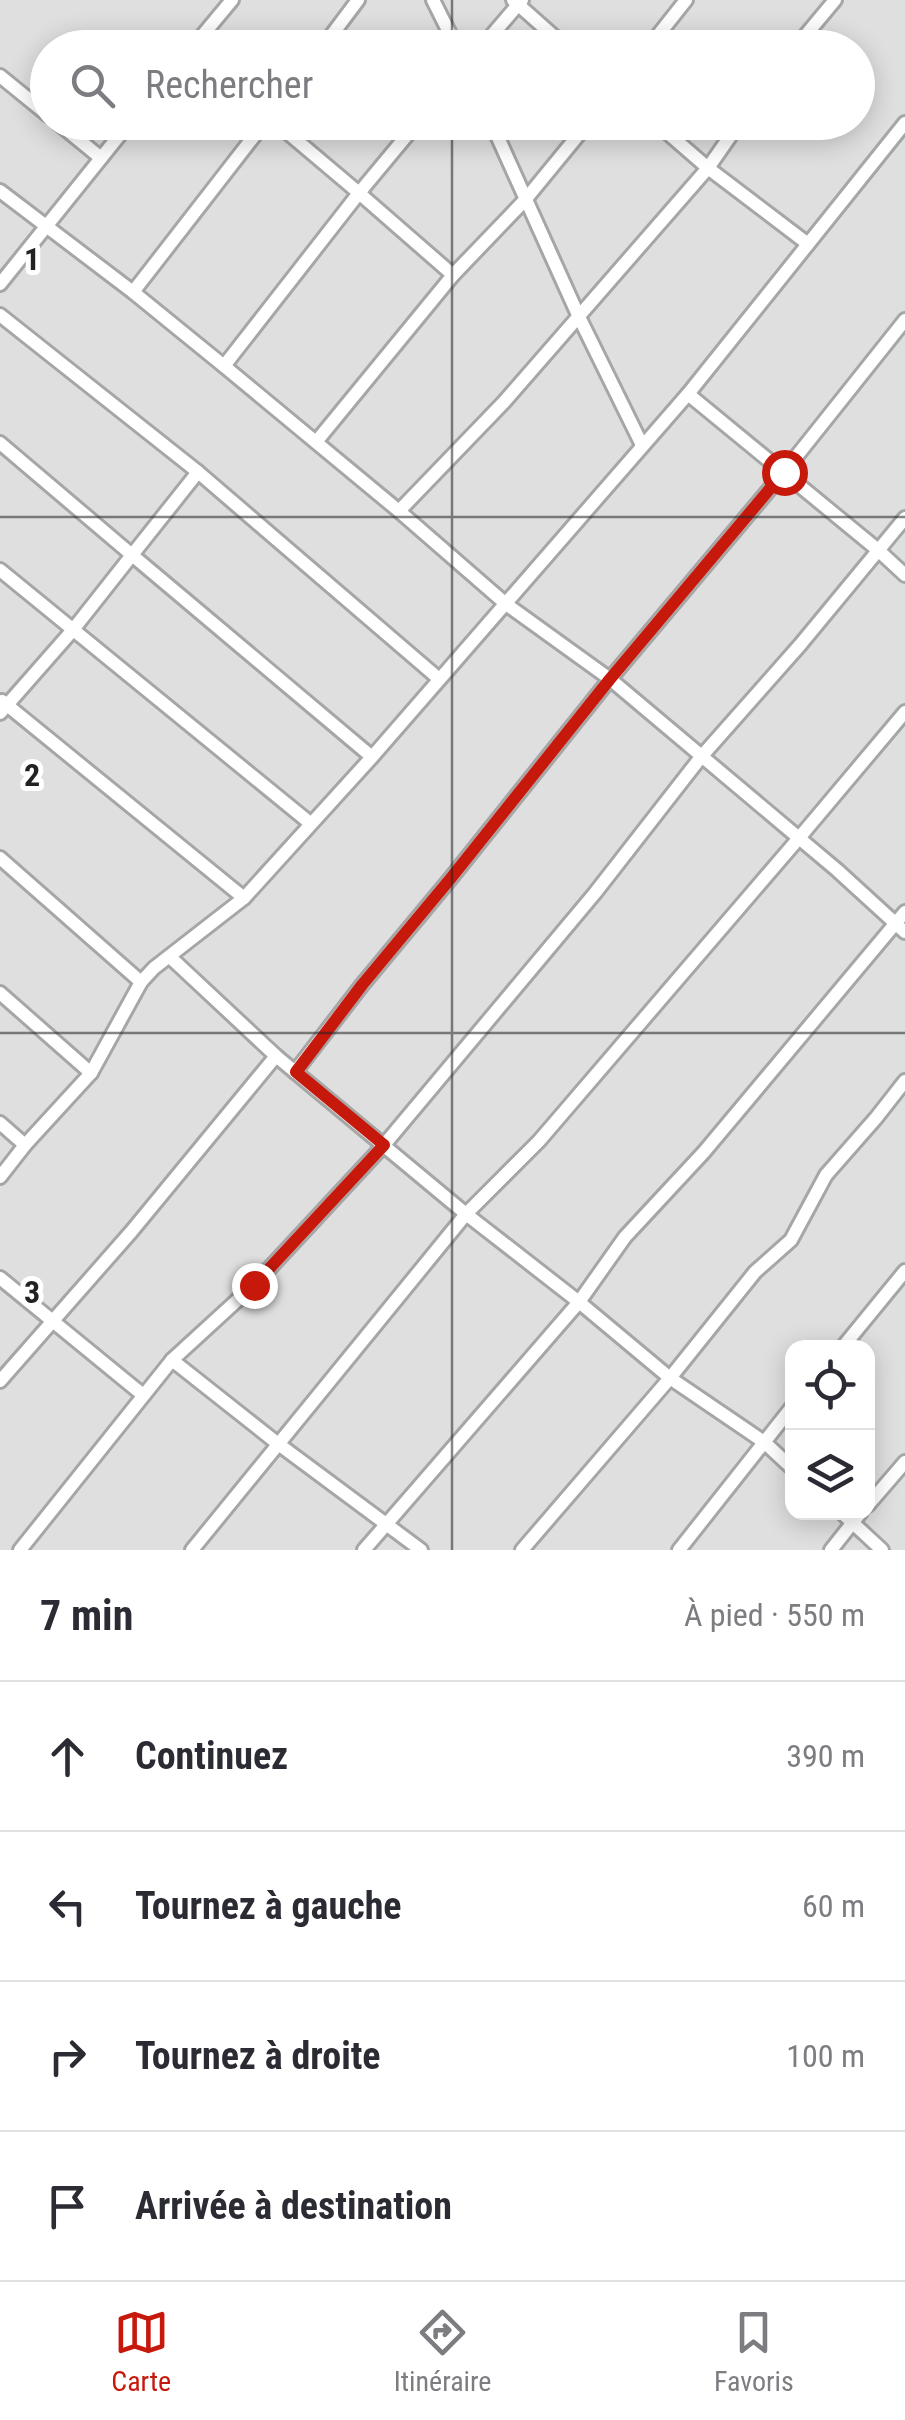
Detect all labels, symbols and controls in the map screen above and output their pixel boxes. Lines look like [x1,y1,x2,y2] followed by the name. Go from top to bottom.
[30,30,875,140] search box
[65,58,120,113] icon: search
[145,63,313,107] text: Rechercher
[24,240,40,278] text: 1
[762,450,808,496] route start
[24,756,40,794] text: 2
[232,1263,278,1309] route end
[24,1273,40,1311] text: 3
[785,1340,875,1520] map controls
[785,1340,875,1430] button: locate
[785,1430,875,1520] button: layers
[40,1591,133,1640] text: 7 min
[684,1596,865,1634] text: À pied · 550 m
[40,1729,95,1784] icon: ahead
[135,1734,288,1778] text: Continuez
[786,1737,865,1775] text: 390 m
[40,1879,95,1934] icon: left
[135,1884,402,1928] text: Tournez à gauche
[802,1887,865,1925] text: 60 m
[40,2029,95,2084] icon: right
[135,2034,381,2078] text: Tournez à droite
[786,2037,865,2075] text: 100 m
[40,2179,95,2234] icon: arrive
[135,2184,452,2228] text: Arrivée à destination
[111,2305,171,2398] tab: Carte
[394,2305,491,2398] tab: Itinéraire
[714,2305,794,2398] tab: Favoris

